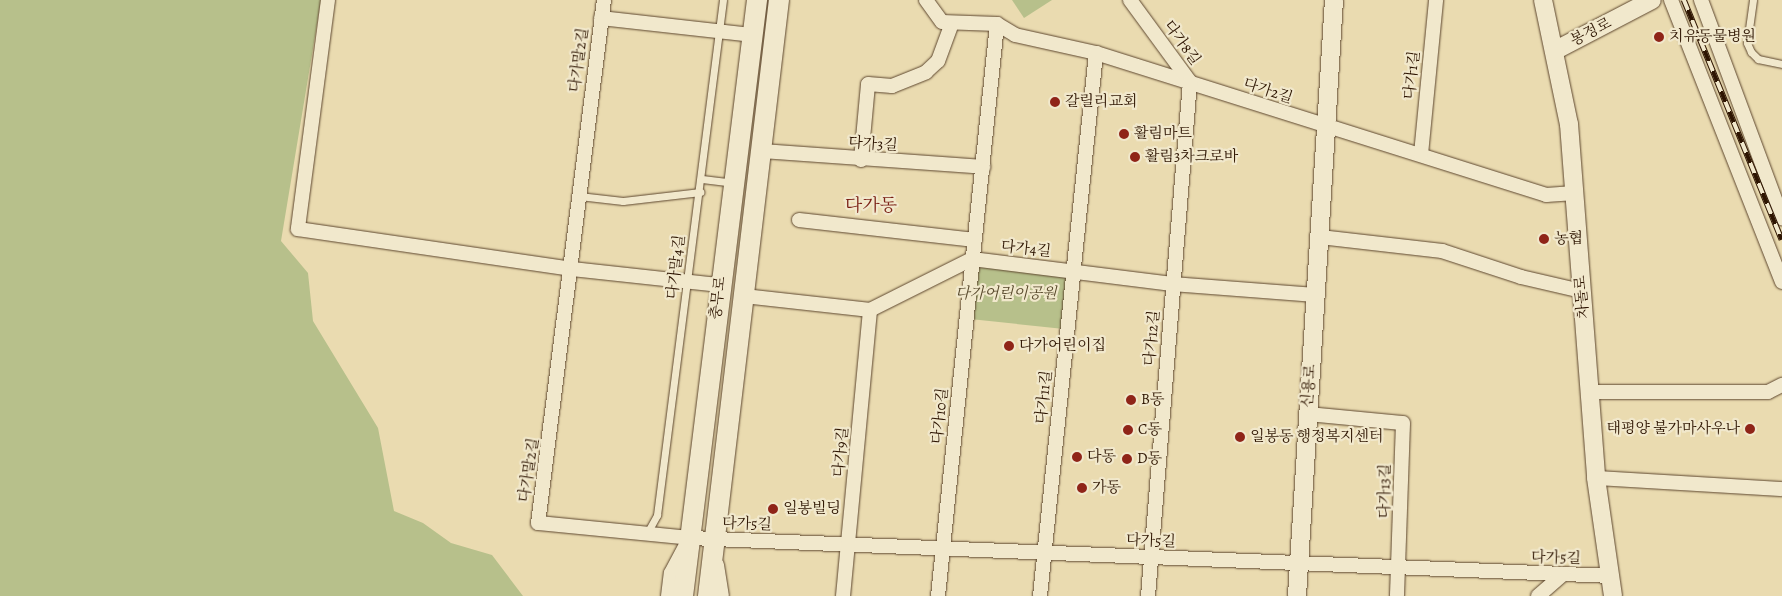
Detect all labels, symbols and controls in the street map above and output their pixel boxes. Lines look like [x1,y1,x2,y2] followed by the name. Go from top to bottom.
[1568,14,1614,50] street label: 봉정로
[1160,17,1204,69] street label: 다가8길
[566,27,592,93] street label: 다가말2길
[1669,28,1756,46] place label: 치유동물병원
[1653,31,1665,43] marker: 치유동물병원
[1401,50,1423,100] street label: 다가1길
[1241,75,1295,107] street label: 다가2길
[1065,93,1137,111] place label: 갈릴리교회
[1049,96,1061,108] marker: 갈릴리교회
[1134,125,1192,143] place label: 활림마트
[1118,128,1130,140] marker: 활림마트
[848,133,898,155] street label: 다가3길
[1145,148,1238,166] place label: 활림3차크로바
[1129,151,1141,163] marker: 활림3차크로바
[845,194,897,216] district label: 다가동
[1554,230,1583,248] place label: 농협
[1538,233,1550,245] marker: 농협
[663,234,689,300] street label: 다가말4길
[1000,237,1052,261] street label: 다가4길
[706,275,730,321] street label: 충무로
[1571,275,1593,319] street label: 차돌로
[955,285,1057,303] park label: 다가어린이공원
[1141,309,1163,367] street label: 다가12길
[1019,337,1106,355] place label: 다가어린이집
[1003,340,1015,352] marker: 다가어린이집
[1299,364,1319,408] street label: 신용로
[1032,369,1056,425] street label: 다가11길
[928,387,952,445] street label: 다가10길
[1141,391,1164,409] place label: B동
[1125,394,1137,406] marker: B동
[1607,420,1740,438] place label: 태평양 불가마사우나
[1138,421,1162,439] place label: C동
[1744,423,1756,435] marker: 태평양 불가마사우나
[1122,424,1134,436] marker: C동
[830,426,852,478] street label: 다가9길
[1250,428,1383,446] place label: 일봉동 행정복지센터
[1234,431,1246,443] marker: 일봉동 행정복지센터
[515,436,543,504] street label: 다가말2길
[1087,448,1116,466] place label: 다동
[1137,450,1162,468] place label: D동
[1071,451,1083,463] marker: 다동
[1121,453,1133,465] marker: D동
[1376,463,1394,519] street label: 다가13길
[1092,479,1121,497] place label: 가동
[1076,482,1088,494] marker: 가동
[783,500,841,518] place label: 일봉빌딩
[767,503,779,515] marker: 일봉빌딩
[722,514,772,534] street label: 다가5길
[1126,531,1176,551] street label: 다가5길
[1531,548,1581,568] street label: 다가5길

